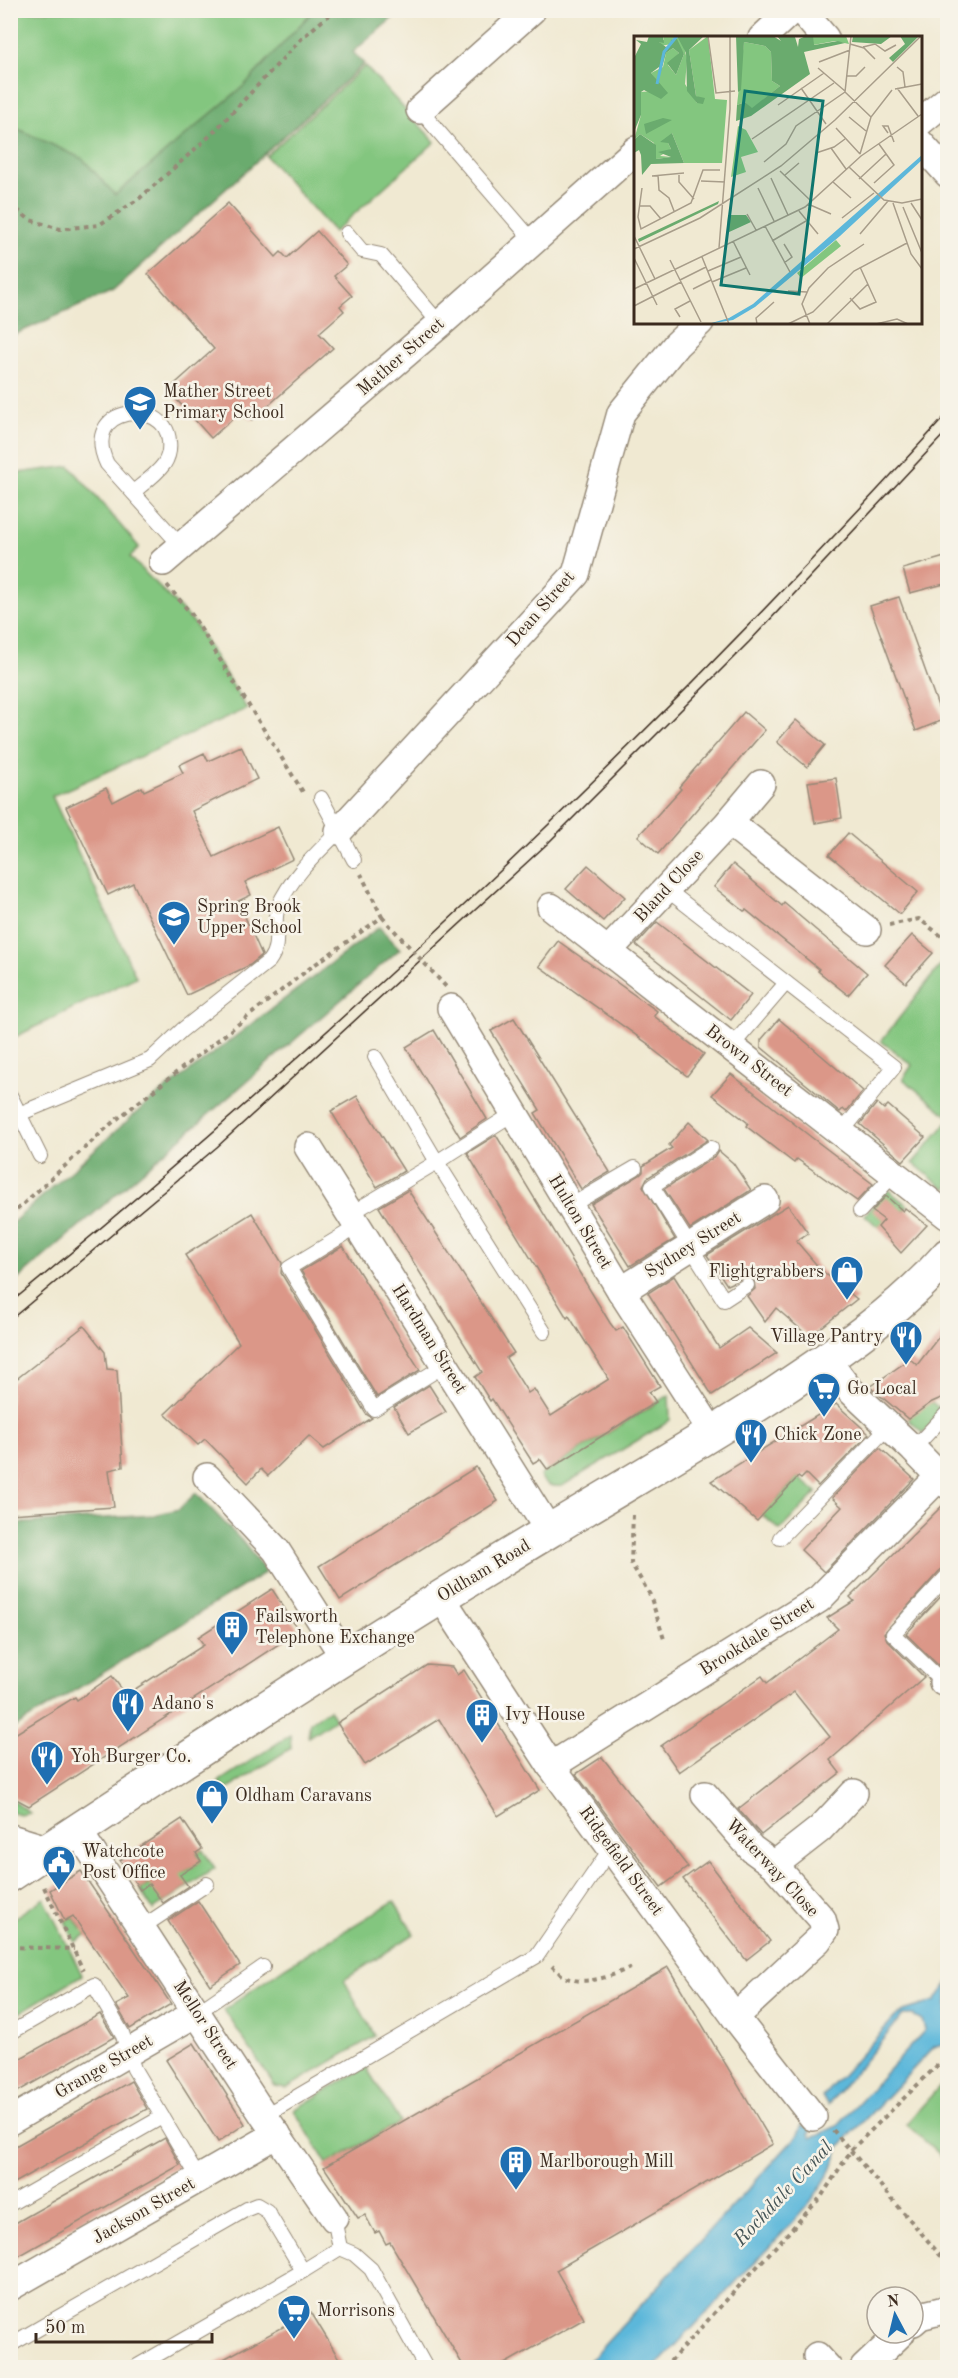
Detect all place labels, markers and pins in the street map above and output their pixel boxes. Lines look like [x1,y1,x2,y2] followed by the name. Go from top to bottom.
[163,383,284,422] place label: Mather Street Primary School
[122,384,158,431] school or university icon: Mather Street Primary School
[197,898,302,937] place label: Spring Brook Upper School
[156,899,192,946] school or university icon: Spring Brook Upper School
[829,1254,865,1301] shop icon: Flightgrabbers
[708,1263,824,1281] place label: Flightgrabbers
[888,1319,924,1366] restaurant icon: Village Pantry
[770,1328,883,1346] place label: Village Pantry
[806,1371,842,1418] supermarket icon: Go Local
[847,1380,917,1398] place label: Go Local
[733,1417,769,1464] restaurant icon: Chick Zone
[774,1426,862,1444] place label: Chick Zone
[255,1608,415,1647] place label: Failsworth Telephone Exchange
[214,1609,250,1656] building icon: Failsworth Telephone Exchange
[110,1686,146,1733] restaurant icon: Adano's
[151,1695,214,1713] place label: Adano's
[464,1697,500,1744] building icon: Ivy House
[505,1706,585,1724] place label: Ivy House
[29,1739,65,1786] restaurant icon: Yoh Burger Co.
[70,1748,191,1766] place label: Yoh Burger Co.
[194,1778,230,1825] shop icon: Oldham Caravans
[235,1787,372,1805] place label: Oldham Caravans
[82,1843,166,1882] place label: Watchcote Post Office
[41,1844,77,1891] public building icon: Watchcote Post Office
[498,2144,534,2191] building icon: Marlborough Mill
[539,2153,674,2171] place label: Marlborough Mill
[276,2293,312,2340] supermarket icon: Morrisons
[317,2302,395,2320] place label: Morrisons

